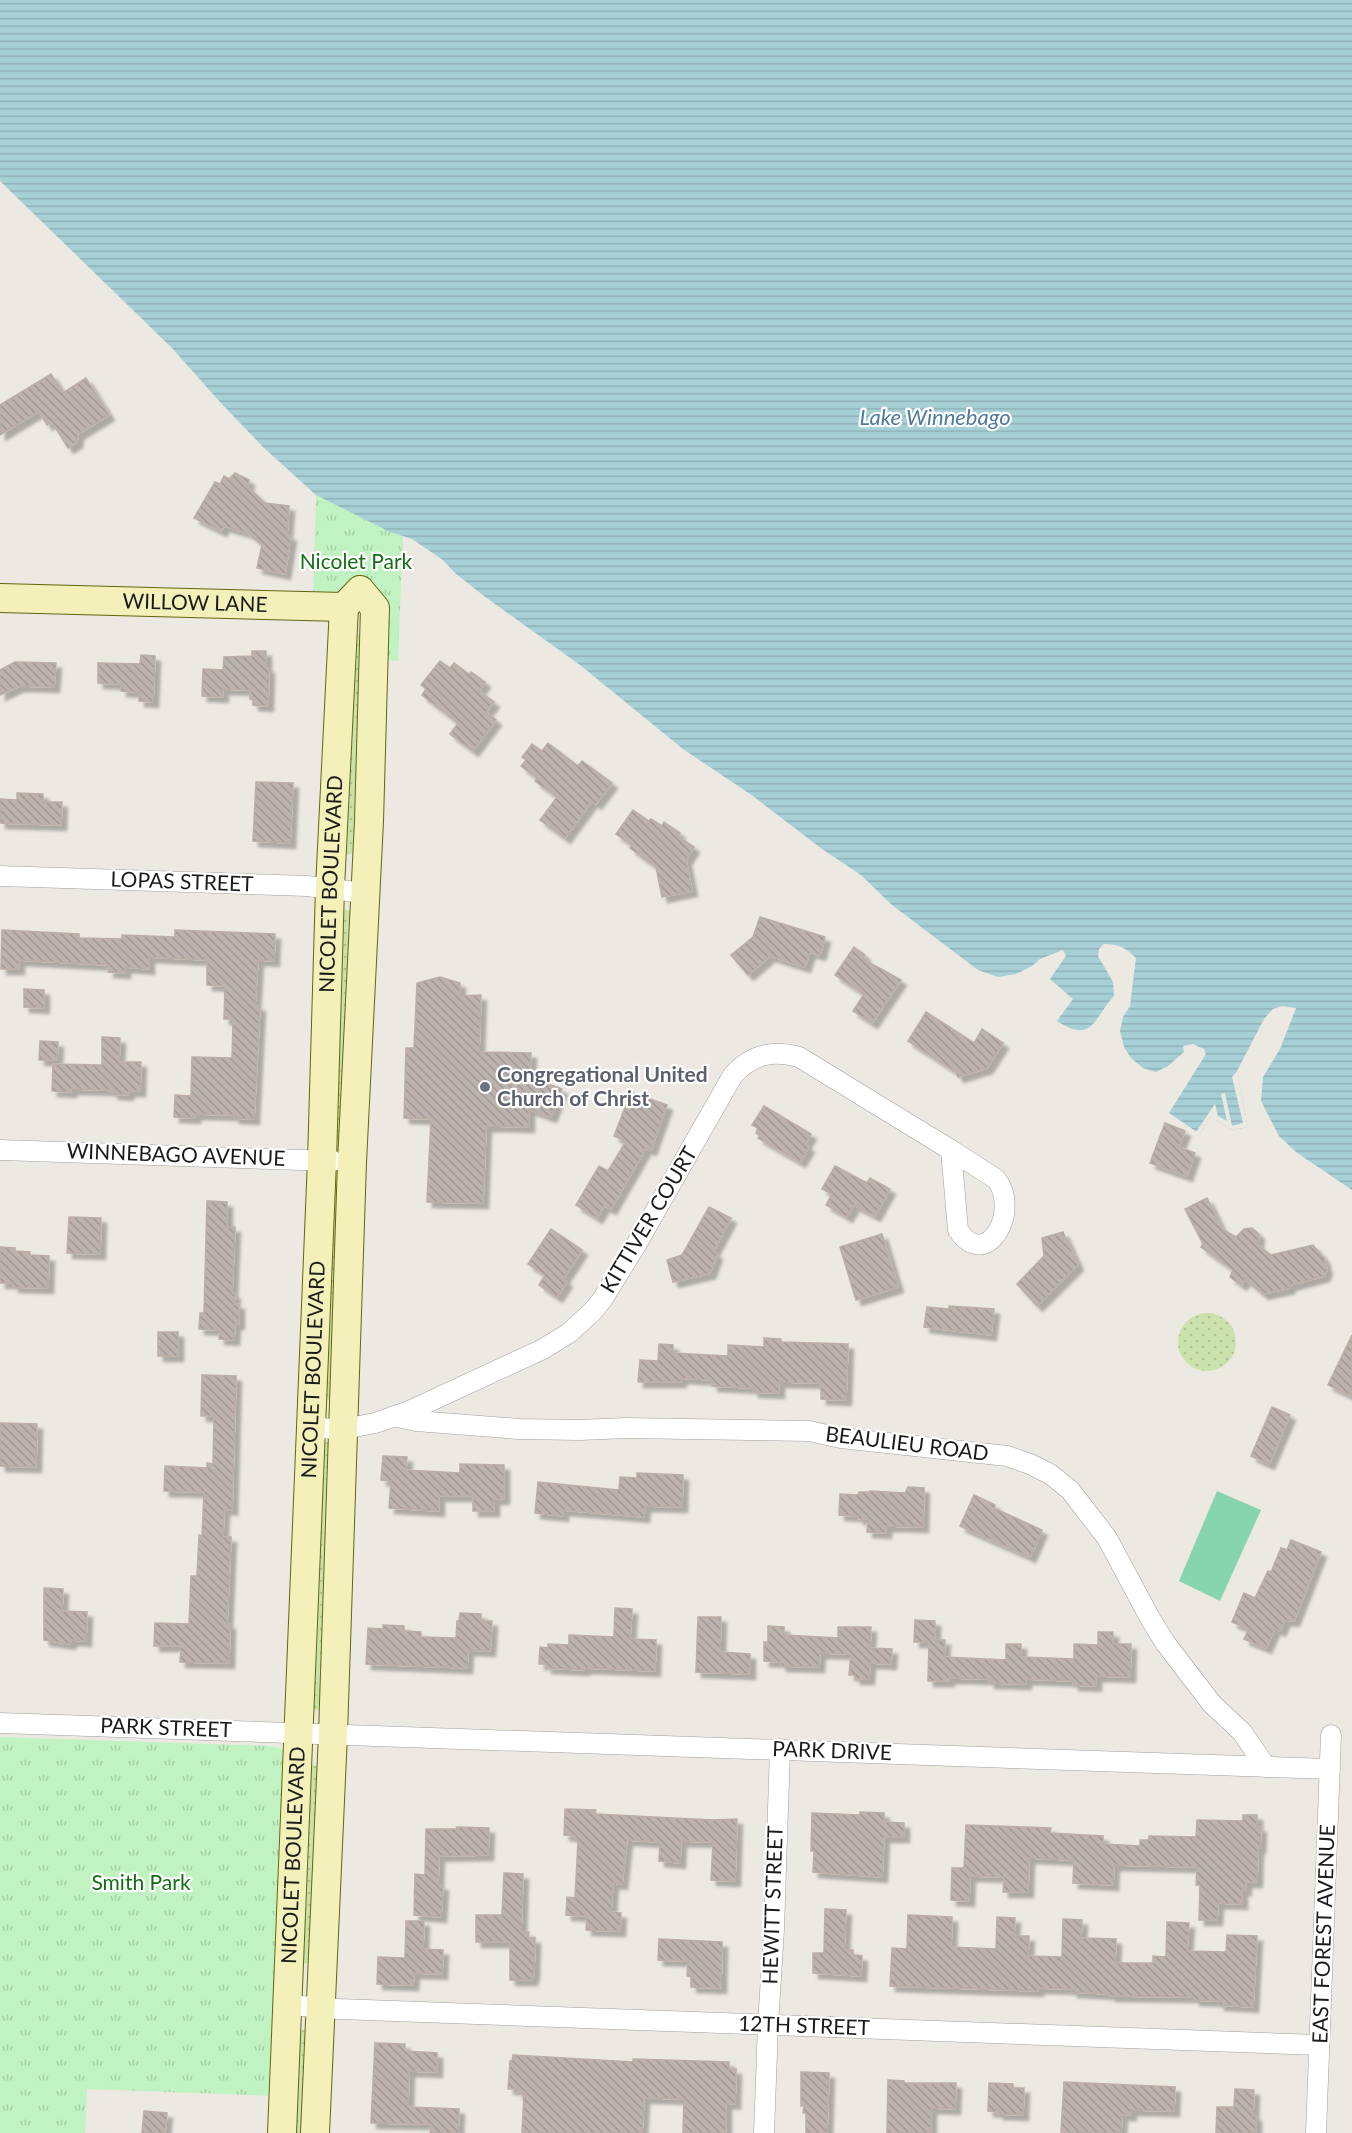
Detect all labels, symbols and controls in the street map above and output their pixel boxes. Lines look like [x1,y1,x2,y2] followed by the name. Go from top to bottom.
[859,403,1011,430] water label: Lake Winnebago
[300,548,413,573] park label: Nicolet Park
[122,587,268,616] street label: WILLOW LANE
[313,774,347,993] street label: NICOLET BOULEVARD
[110,866,255,896] street label: LOPAS STREET
[497,1061,708,1110] place label: Congregational United Church of Christ
[478,1080,492,1094] marker: Congregational United Church of Christ
[66,1137,286,1170] street label: WINNEBAGO AVENUE
[594,1141,702,1297] street label: KITTIVER COURT
[295,1260,329,1479] street label: NICOLET BOULEVARD
[824,1420,990,1465] street label: BEAULIEU ROAD
[100,1712,233,1741] street label: PARK STREET
[772,1735,892,1764] street label: PARK DRIVE
[275,1746,309,1965] street label: NICOLET BOULEVARD
[756,1824,787,1985] street label: HEWITT STREET
[1306,1824,1339,2044] street label: EAST FOREST AVENUE
[91,1869,191,1894] park label: Smith Park
[738,2010,871,2039] street label: 12TH STREET

